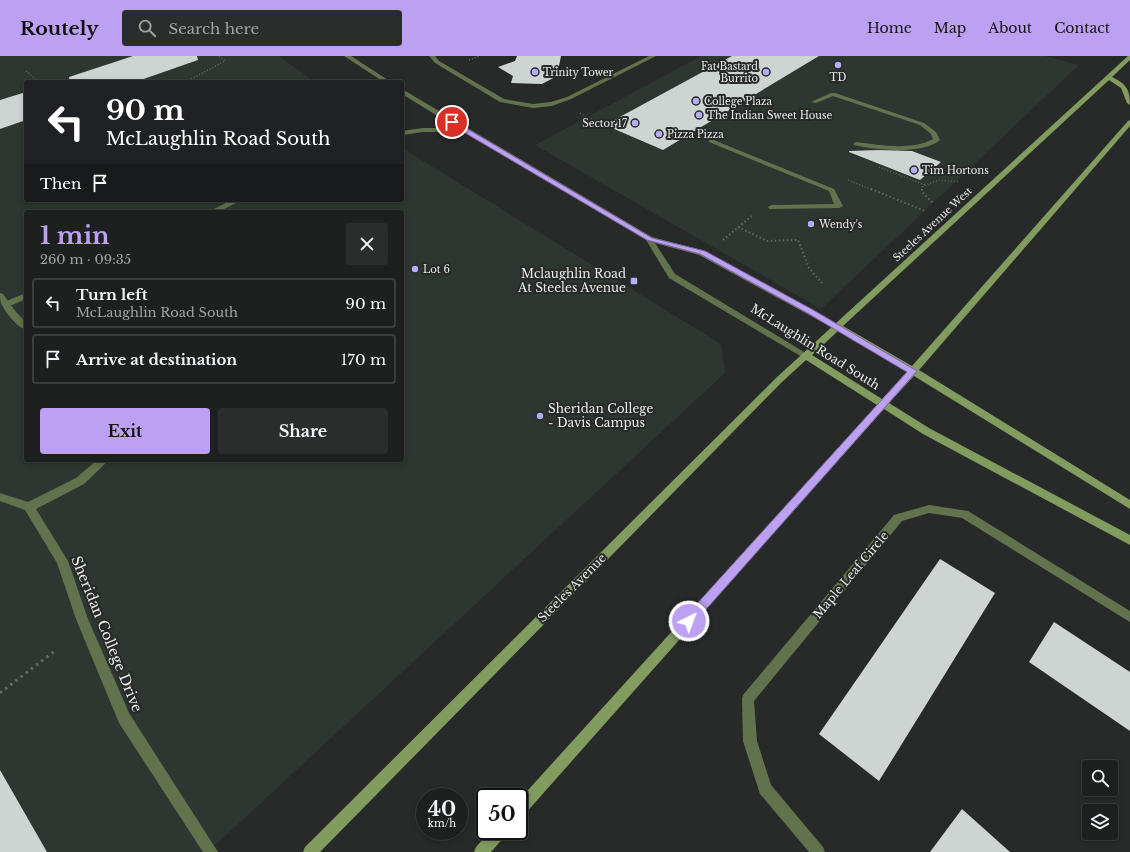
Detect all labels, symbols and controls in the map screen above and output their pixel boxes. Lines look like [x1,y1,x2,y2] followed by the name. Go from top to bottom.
[122,10,402,46] search box
[20,17,98,40] text: Routely
[136,17,158,39] icon: search
[168,19,259,38] text: Search here
[867,19,912,37] text: Home
[934,19,966,37] text: Map
[988,19,1032,37] text: About
[1054,19,1110,37] text: Contact
[701,60,758,85] place label: Fat Bastard Burrito
[833,60,843,70] marker: TD
[543,66,614,79] place label: Trinity Tower
[530,67,540,77] marker: Trinity Tower
[761,67,771,77] marker: Fat Bastard Burrito
[830,71,847,84] place label: TD
[106,93,184,128] text: 90 m
[704,95,773,108] place label: College Plaza
[40,96,92,148] icon: left
[691,96,701,106] marker: College Plaza
[435,105,469,139] pin
[707,109,833,122] place label: The Indian Sweet House
[694,110,704,120] marker: The Indian Sweet House
[441,111,463,133] icon: arrive
[582,117,628,130] place label: Sector 17
[630,118,640,128] marker: Sector 17
[106,128,330,150] text: McLaughlin Road South
[667,128,724,141] place label: Pizza Pizza
[654,129,664,139] marker: Pizza Pizza
[922,164,989,177] place label: Tim Hortons
[909,165,919,175] marker: Tim Hortons
[89,172,111,194] icon: arrive
[40,174,81,193] text: Then
[890,184,975,264] street label: Steeles Avenue West
[818,218,863,231] place label: Wendy's
[806,219,816,229] marker: Wendy's
[40,221,110,250] text: 1 min
[346,223,388,265] button: close
[40,251,131,268] text: 260 m · 09:35
[423,263,450,276] place label: Lot 6
[410,264,420,274] marker: Lot 6
[517,266,626,295] place label: Mclaughlin Road At Steeles Avenue
[629,276,639,286] marker: Mclaughlin Road At Steeles Avenue
[76,285,147,304] text: Turn left
[42,292,64,314] icon: left
[345,294,386,313] text: 90 m
[748,301,883,393] street label: McLaughlin Road South
[76,304,238,321] text: McLaughlin Road South
[42,348,64,370] icon: arrive
[76,350,237,369] text: Arrive at destination
[341,350,386,369] text: 170 m
[548,401,653,430] place label: Sheridan College - Davis Campus
[40,408,210,454] button: Exit
[218,408,388,454] button: Share
[535,411,545,421] marker: Sheridan College - Davis Campus
[810,528,892,621] street label: Maple Leaf Circle
[534,550,609,625] street label: Steeles Avenue
[67,553,147,715] street label: Sheridan College Drive
[668,600,710,642] position arrow
[1082,760,1118,840] map controls
[1082,760,1118,796] button: search
[476,788,528,840] speed limit sign: 50
[428,797,456,821] text: 40
[1082,804,1118,840] button: layers
[428,817,456,830] text: km/h

